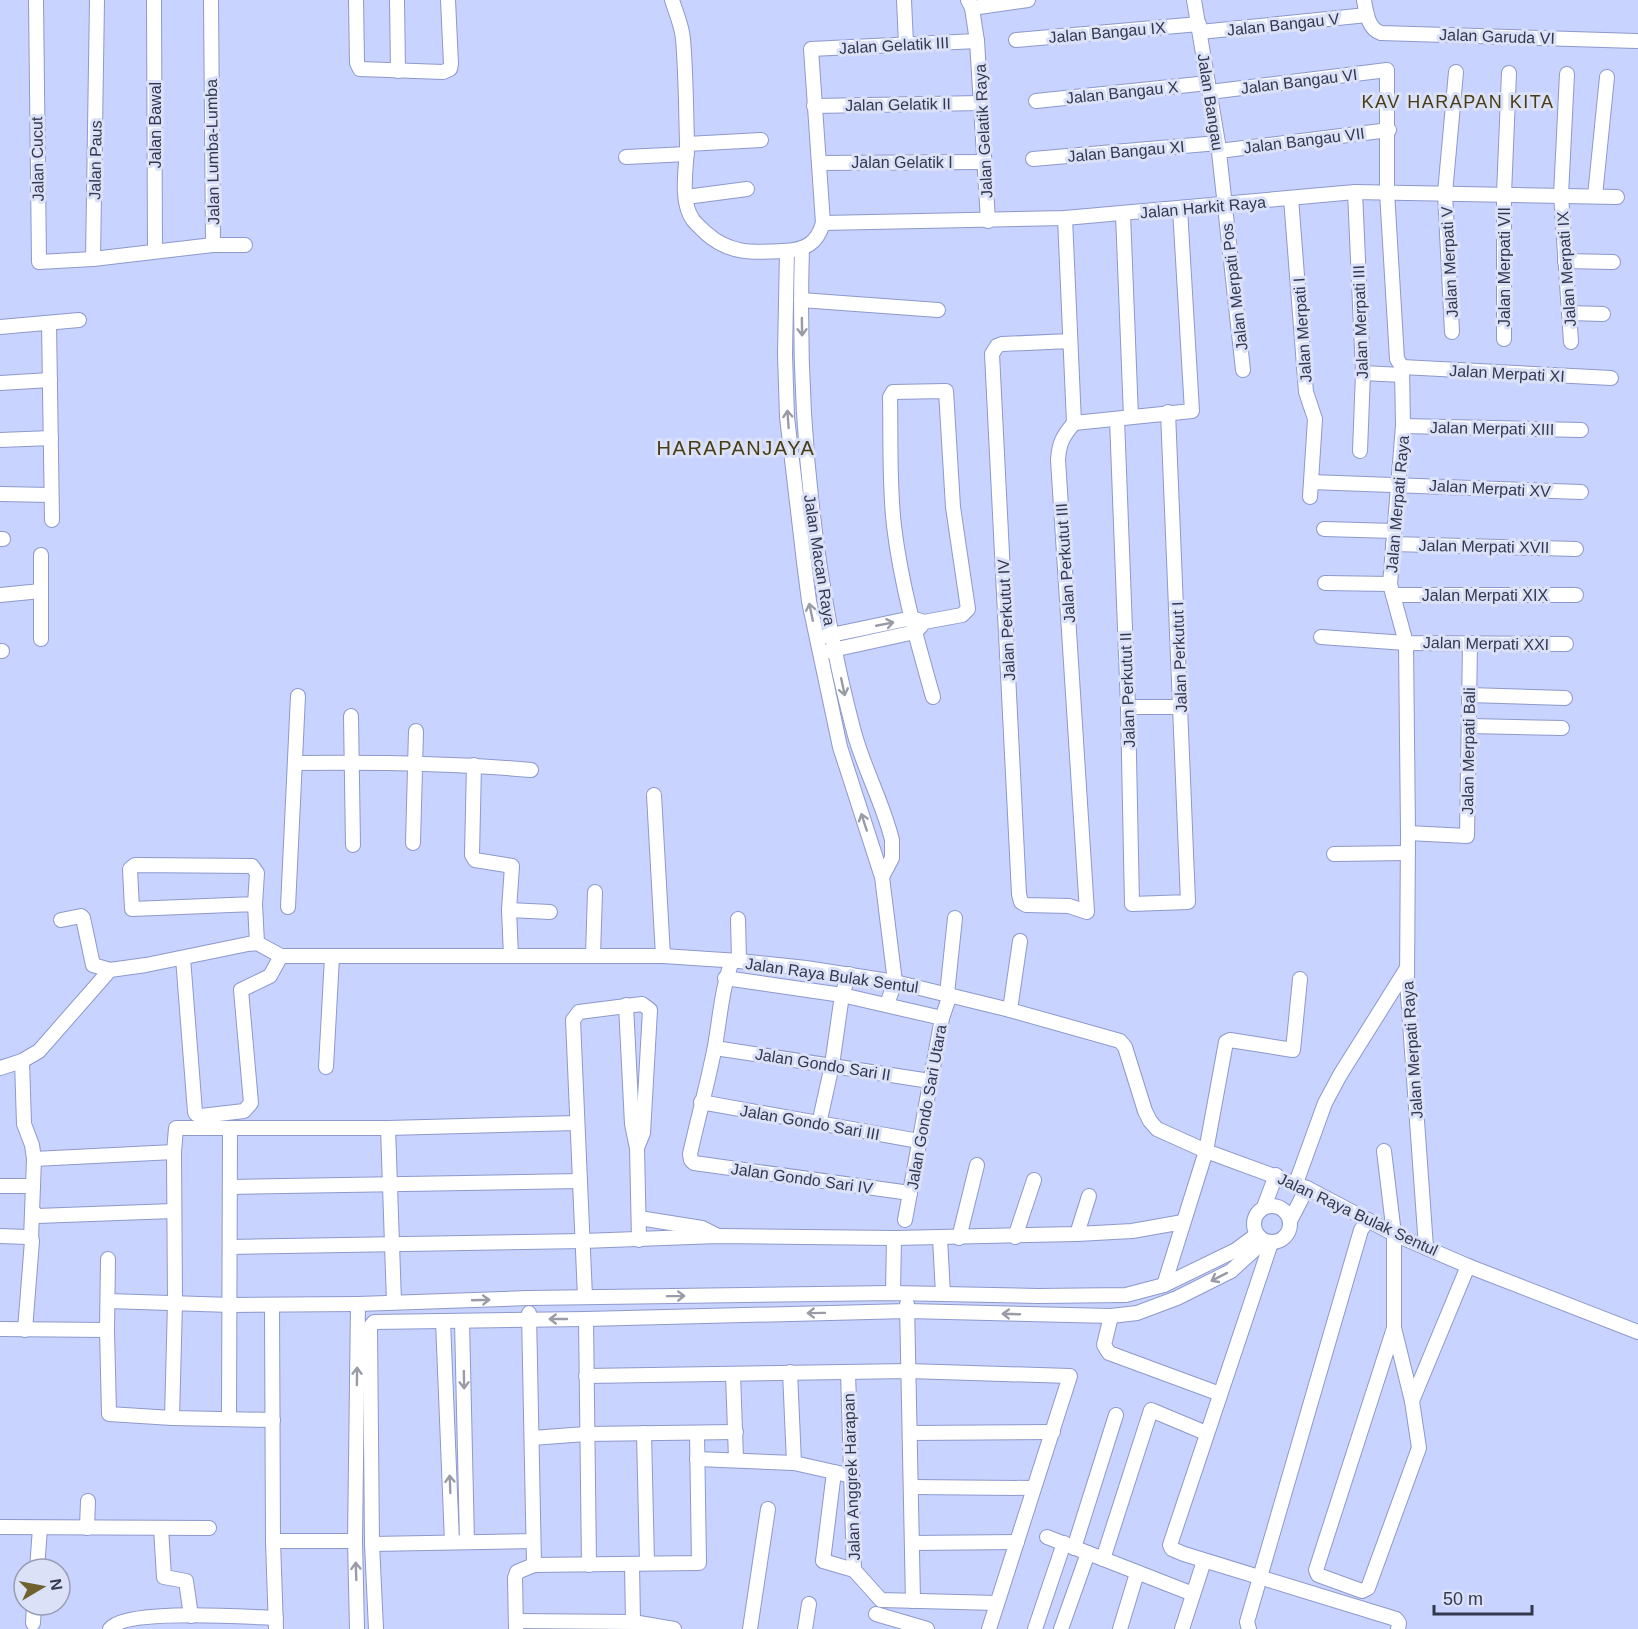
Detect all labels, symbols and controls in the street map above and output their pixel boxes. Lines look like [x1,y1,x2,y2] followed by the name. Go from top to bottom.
[1226,10,1340,39] street label: Jalan Bangau V
[1048,19,1167,46] street label: Jalan Bangau IX
[1439,26,1555,47] street label: Jalan Garuda VI
[839,34,950,57] street label: Jalan Gelatik III
[1194,52,1227,152] street label: Jalan Bangau
[971,63,996,198] street label: Jalan Gelatik Raya
[1240,66,1358,97] street label: Jalan Bangau VI
[1065,78,1179,107] street label: Jalan Bangau X
[203,79,222,225] street label: Jalan Lumba-Lumba
[147,82,164,168] street label: Jalan Bawal
[1361,92,1555,112] district label: KAV HARAPAN KITA
[845,95,951,114] street label: Jalan Gelatik II
[28,116,47,201] street label: Jalan Cucut
[86,120,105,200] street label: Jalan Paus
[1243,125,1366,156] street label: Jalan Bangau VII
[1067,138,1185,165] street label: Jalan Bangau XI
[851,154,953,171] street label: Jalan Gelatik I
[1139,194,1267,221] street label: Jalan Harkit Raya
[1438,206,1461,318] street label: Jalan Merpati V
[1496,207,1513,327] street label: Jalan Merpati VII
[1554,210,1579,327] street label: Jalan Merpati IX
[1218,222,1251,352] street label: Jalan Merpati Pos
[1350,265,1371,379] street label: Jalan Merpati III
[1290,277,1315,383] street label: Jalan Merpati I
[796,317,807,337] one-way arrow
[1449,362,1565,385] street label: Jalan Merpati XI
[782,409,793,429] one-way arrow
[1430,419,1554,438] street label: Jalan Merpati XIII
[1383,435,1412,573] street label: Jalan Merpati Raya
[657,437,815,459] district label: HARAPANJAYA
[1429,477,1552,500] street label: Jalan Merpati XV
[801,493,838,627] street label: Jalan Macan Raya
[1053,502,1078,623] street label: Jalan Perkutut III
[1418,537,1549,556] street label: Jalan Merpati XVII
[995,558,1018,681] street label: Jalan Perkutut IV
[1422,587,1548,604] street label: Jalan Merpati XIX
[1169,601,1190,713] street label: Jalan Perkutut I
[805,603,817,622] one-way arrow
[874,618,894,629] one-way arrow
[1117,632,1138,748] street label: Jalan Perkutut II
[1423,634,1549,653] street label: Jalan Merpati XXI
[838,677,850,696] one-way arrow
[1459,687,1478,815] street label: Jalan Merpati Bali
[858,813,869,832] one-way arrow
[744,955,919,996] street label: Jalan Raya Bulak Sentul
[1399,981,1426,1119] street label: Jalan Merpati Raya
[904,1023,949,1191] street label: Jalan Gondo Sari Utara
[754,1045,892,1084] street label: Jalan Gondo Sari II
[739,1102,881,1143] street label: Jalan Gondo Sari III
[730,1160,874,1197] street label: Jalan Gondo Sari IV
[1275,1170,1440,1259] street label: Jalan Raya Bulak Sentul
[1210,1272,1228,1283] one-way arrow
[665,1290,685,1302] one-way arrow
[471,1294,491,1305] one-way arrow
[806,1308,826,1319] one-way arrow
[1001,1309,1021,1320] one-way arrow
[548,1313,568,1325] one-way arrow
[351,1366,363,1386] one-way arrow
[458,1369,470,1389] one-way arrow
[840,1393,863,1561] street label: Jalan Anggrek Harapan
[444,1474,455,1494] one-way arrow
[12,1557,72,1617] north arrow
[350,1561,361,1581] one-way arrow
[47,1577,66,1592] text: N
[1434,1578,1532,1616] scale bar
[1443,1589,1483,1609] text: 50 m

